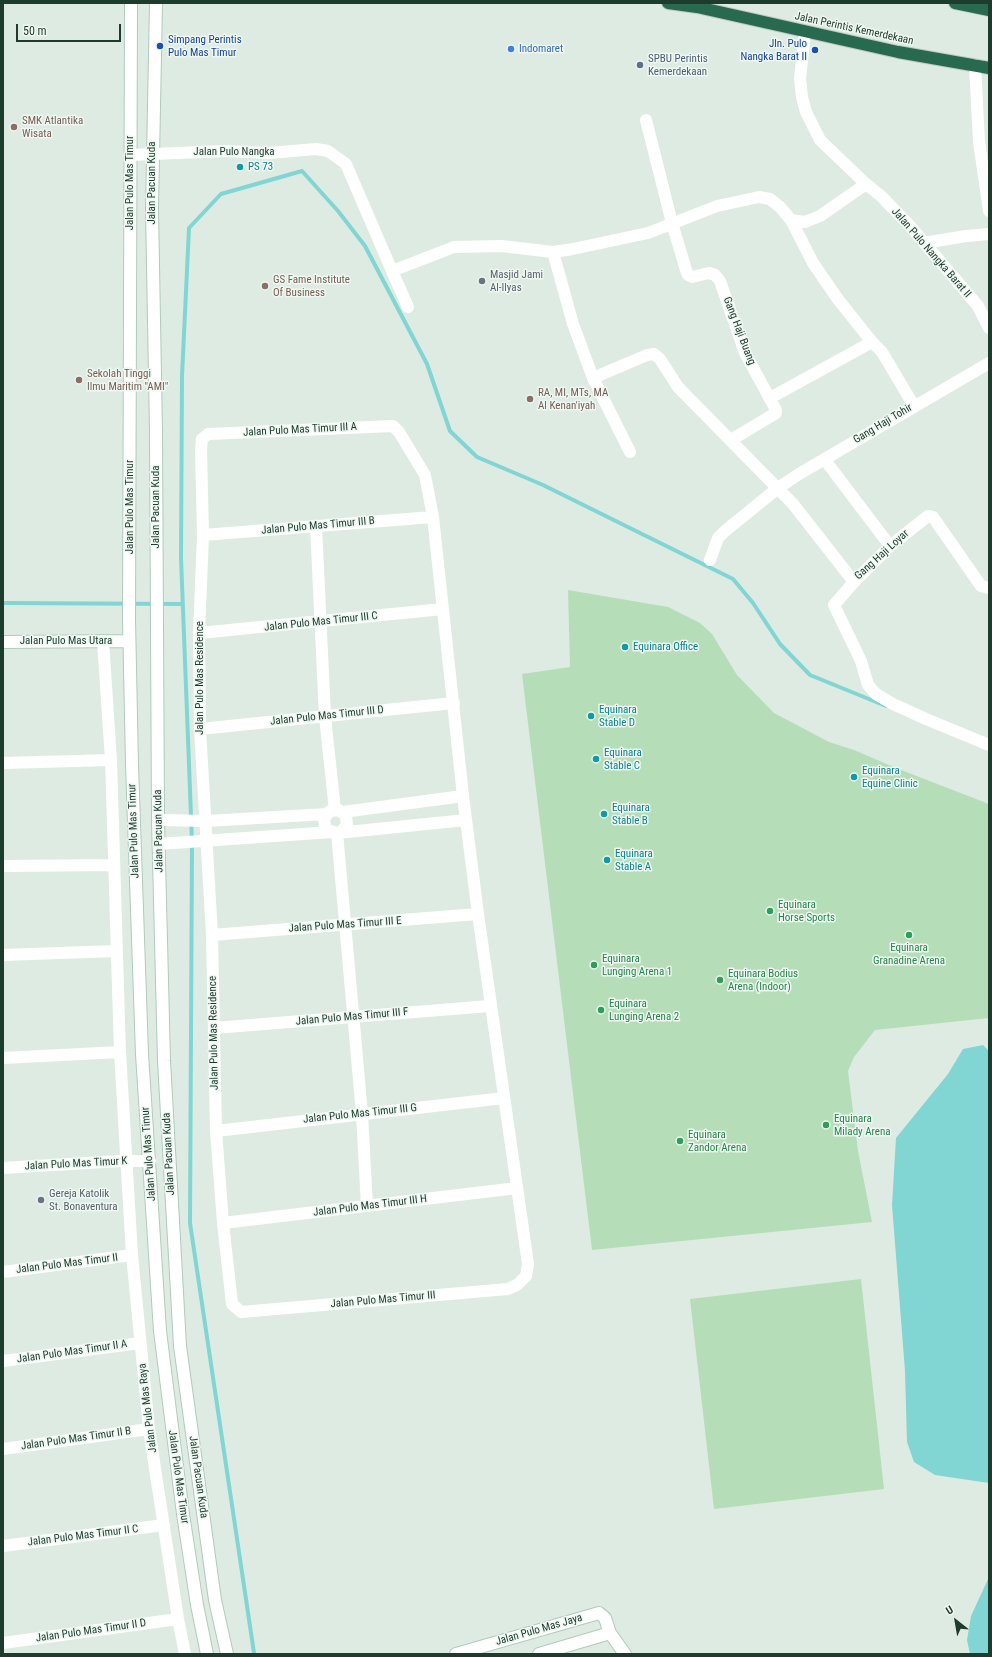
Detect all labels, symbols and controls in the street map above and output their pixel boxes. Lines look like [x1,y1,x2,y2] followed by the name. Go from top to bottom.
[793,10,915,48] street label: Jalan Perintis Kemerdekaan
[18,16,123,42] scale bar
[23,24,47,38] text: 50 m
[168,33,242,59] place label: Simpang Perintis Pulo Mas Timur
[740,37,807,63] place label: Jln. Pulo Nangka Barat II
[155,41,165,51] marker: Simpang Perintis Pulo Mas Timur
[519,42,563,56] place label: Indomaret
[506,44,516,54] marker: Indomaret
[810,45,820,55] marker: Jln. Pulo Nangka Barat II
[648,52,708,78] place label: SPBU Perintis Kemerdekaan
[635,60,645,70] marker: SPBU Perintis Kemerdekaan
[22,114,83,140] place label: SMK Atlantika Wisata
[9,122,19,132] marker: SMK Atlantika Wisata
[123,136,137,230] street label: Jalan Pulo Mas Timur
[145,142,159,224] street label: Jalan Pacuan Kuda
[193,145,275,159] street label: Jalan Pulo Nangka
[248,160,273,174] place label: PS 73
[235,162,245,172] marker: PS 73
[888,205,974,301] street label: Jalan Pulo Nangka Barat II
[490,268,543,294] place label: Masjid Jami Al-Ilyas
[273,273,350,299] place label: GS Fame Institute Of Business
[477,276,487,286] marker: Masjid Jami Al-Ilyas
[260,281,270,291] marker: GS Fame Institute Of Business
[720,295,758,367] street label: Gang Haji Buang
[87,367,168,393] place label: Sekolah Tinggi Ilmu Maritim "AMI"
[74,375,84,385] marker: Sekolah Tinggi Ilmu Maritim "AMI"
[538,386,608,412] place label: RA, MI, MTs, MA Al Kenan'iyah
[525,394,535,404] marker: RA, MI, MTs, MA Al Kenan'iyah
[851,401,915,447] street label: Gang Haji Tohir
[243,420,357,440] street label: Jalan Pulo Mas Timur III A
[123,460,137,554] street label: Jalan Pulo Mas Timur
[149,466,163,548] street label: Jalan Pacuan Kuda
[261,514,375,538] street label: Jalan Pulo Mas Timur III B
[852,527,912,583] street label: Gang Haji Loyar
[264,609,378,635] street label: Jalan Pulo Mas Timur III C
[193,621,207,735] street label: Jalan Pulo Mas Residence
[20,634,112,648] street label: Jalan Pulo Mas Utara
[633,640,698,654] place label: Equinara Office
[620,642,630,652] marker: Equinara Office
[270,703,384,729] street label: Jalan Pulo Mas Timur III D
[599,703,637,729] place label: Equinara Stable D
[586,711,596,721] marker: Equinara Stable D
[604,746,642,772] place label: Equinara Stable C
[591,754,601,764] marker: Equinara Stable C
[862,764,918,790] place label: Equinara Equine Clinic
[849,772,859,782] marker: Equinara Equine Clinic
[126,784,142,878] street label: Jalan Pulo Mas Timur
[152,789,166,873] street label: Jalan Pacuan Kuda
[612,801,650,827] place label: Equinara Stable B
[599,809,609,819] marker: Equinara Stable B
[615,847,653,873] place label: Equinara Stable A
[602,855,612,865] marker: Equinara Stable A
[778,898,835,924] place label: Equinara Horse Sports
[765,906,775,916] marker: Equinara Horse Sports
[288,914,402,936] street label: Jalan Pulo Mas Timur III E
[904,930,914,940] marker: Equinara Granadine Arena
[873,941,945,967] place label: Equinara Granadine Arena
[602,952,672,978] place label: Equinara Lunging Arena 1
[589,960,599,970] marker: Equinara Lunging Arena 1
[728,967,798,993] place label: Equinara Bodius Arena (Indoor)
[715,975,725,985] marker: Equinara Bodius Arena (Indoor)
[206,976,222,1090] street label: Jalan Pulo Mas Residence
[609,997,679,1023] place label: Equinara Lunging Arena 2
[295,1005,409,1029] street label: Jalan Pulo Mas Timur III F
[596,1005,606,1015] marker: Equinara Lunging Arena 2
[302,1101,418,1127] street label: Jalan Pulo Mas Timur III G
[139,1106,159,1202] street label: Jalan Pulo Mas Timur
[160,1112,178,1196] street label: Jalan Pacuan Kuda
[834,1112,891,1138] place label: Equinara Milady Arena
[821,1120,831,1130] marker: Equinara Milady Arena
[688,1128,747,1154] place label: Equinara Zandor Arena
[675,1136,685,1146] marker: Equinara Zandor Arena
[24,1155,128,1173] street label: Jalan Pulo Mas Timur K
[49,1187,118,1213] place label: Gereja Katolik St. Bonaventura
[312,1192,428,1220] street label: Jalan Pulo Mas Timur III H
[36,1195,46,1205] marker: Gereja Katolik St. Bonaventura
[15,1251,119,1277] street label: Jalan Pulo Mas Timur II
[330,1289,436,1311] street label: Jalan Pulo Mas Timur III
[16,1338,128,1366] street label: Jalan Pulo Mas Timur II A
[136,1362,160,1454] street label: Jalan Pulo Mas Raya
[20,1425,132,1453] street label: Jalan Pulo Mas Timur II B
[165,1429,191,1525] street label: Jalan Pulo Mas Timur
[186,1435,210,1519] street label: Jalan Pacuan Kuda
[27,1523,139,1549] street label: Jalan Pulo Mas Timur II C
[936,1601,976,1641] north arrow
[944,1603,956,1617] text: U
[494,1611,584,1649] street label: Jalan Pulo Mas Jaya
[35,1617,147,1645] street label: Jalan Pulo Mas Timur II D

